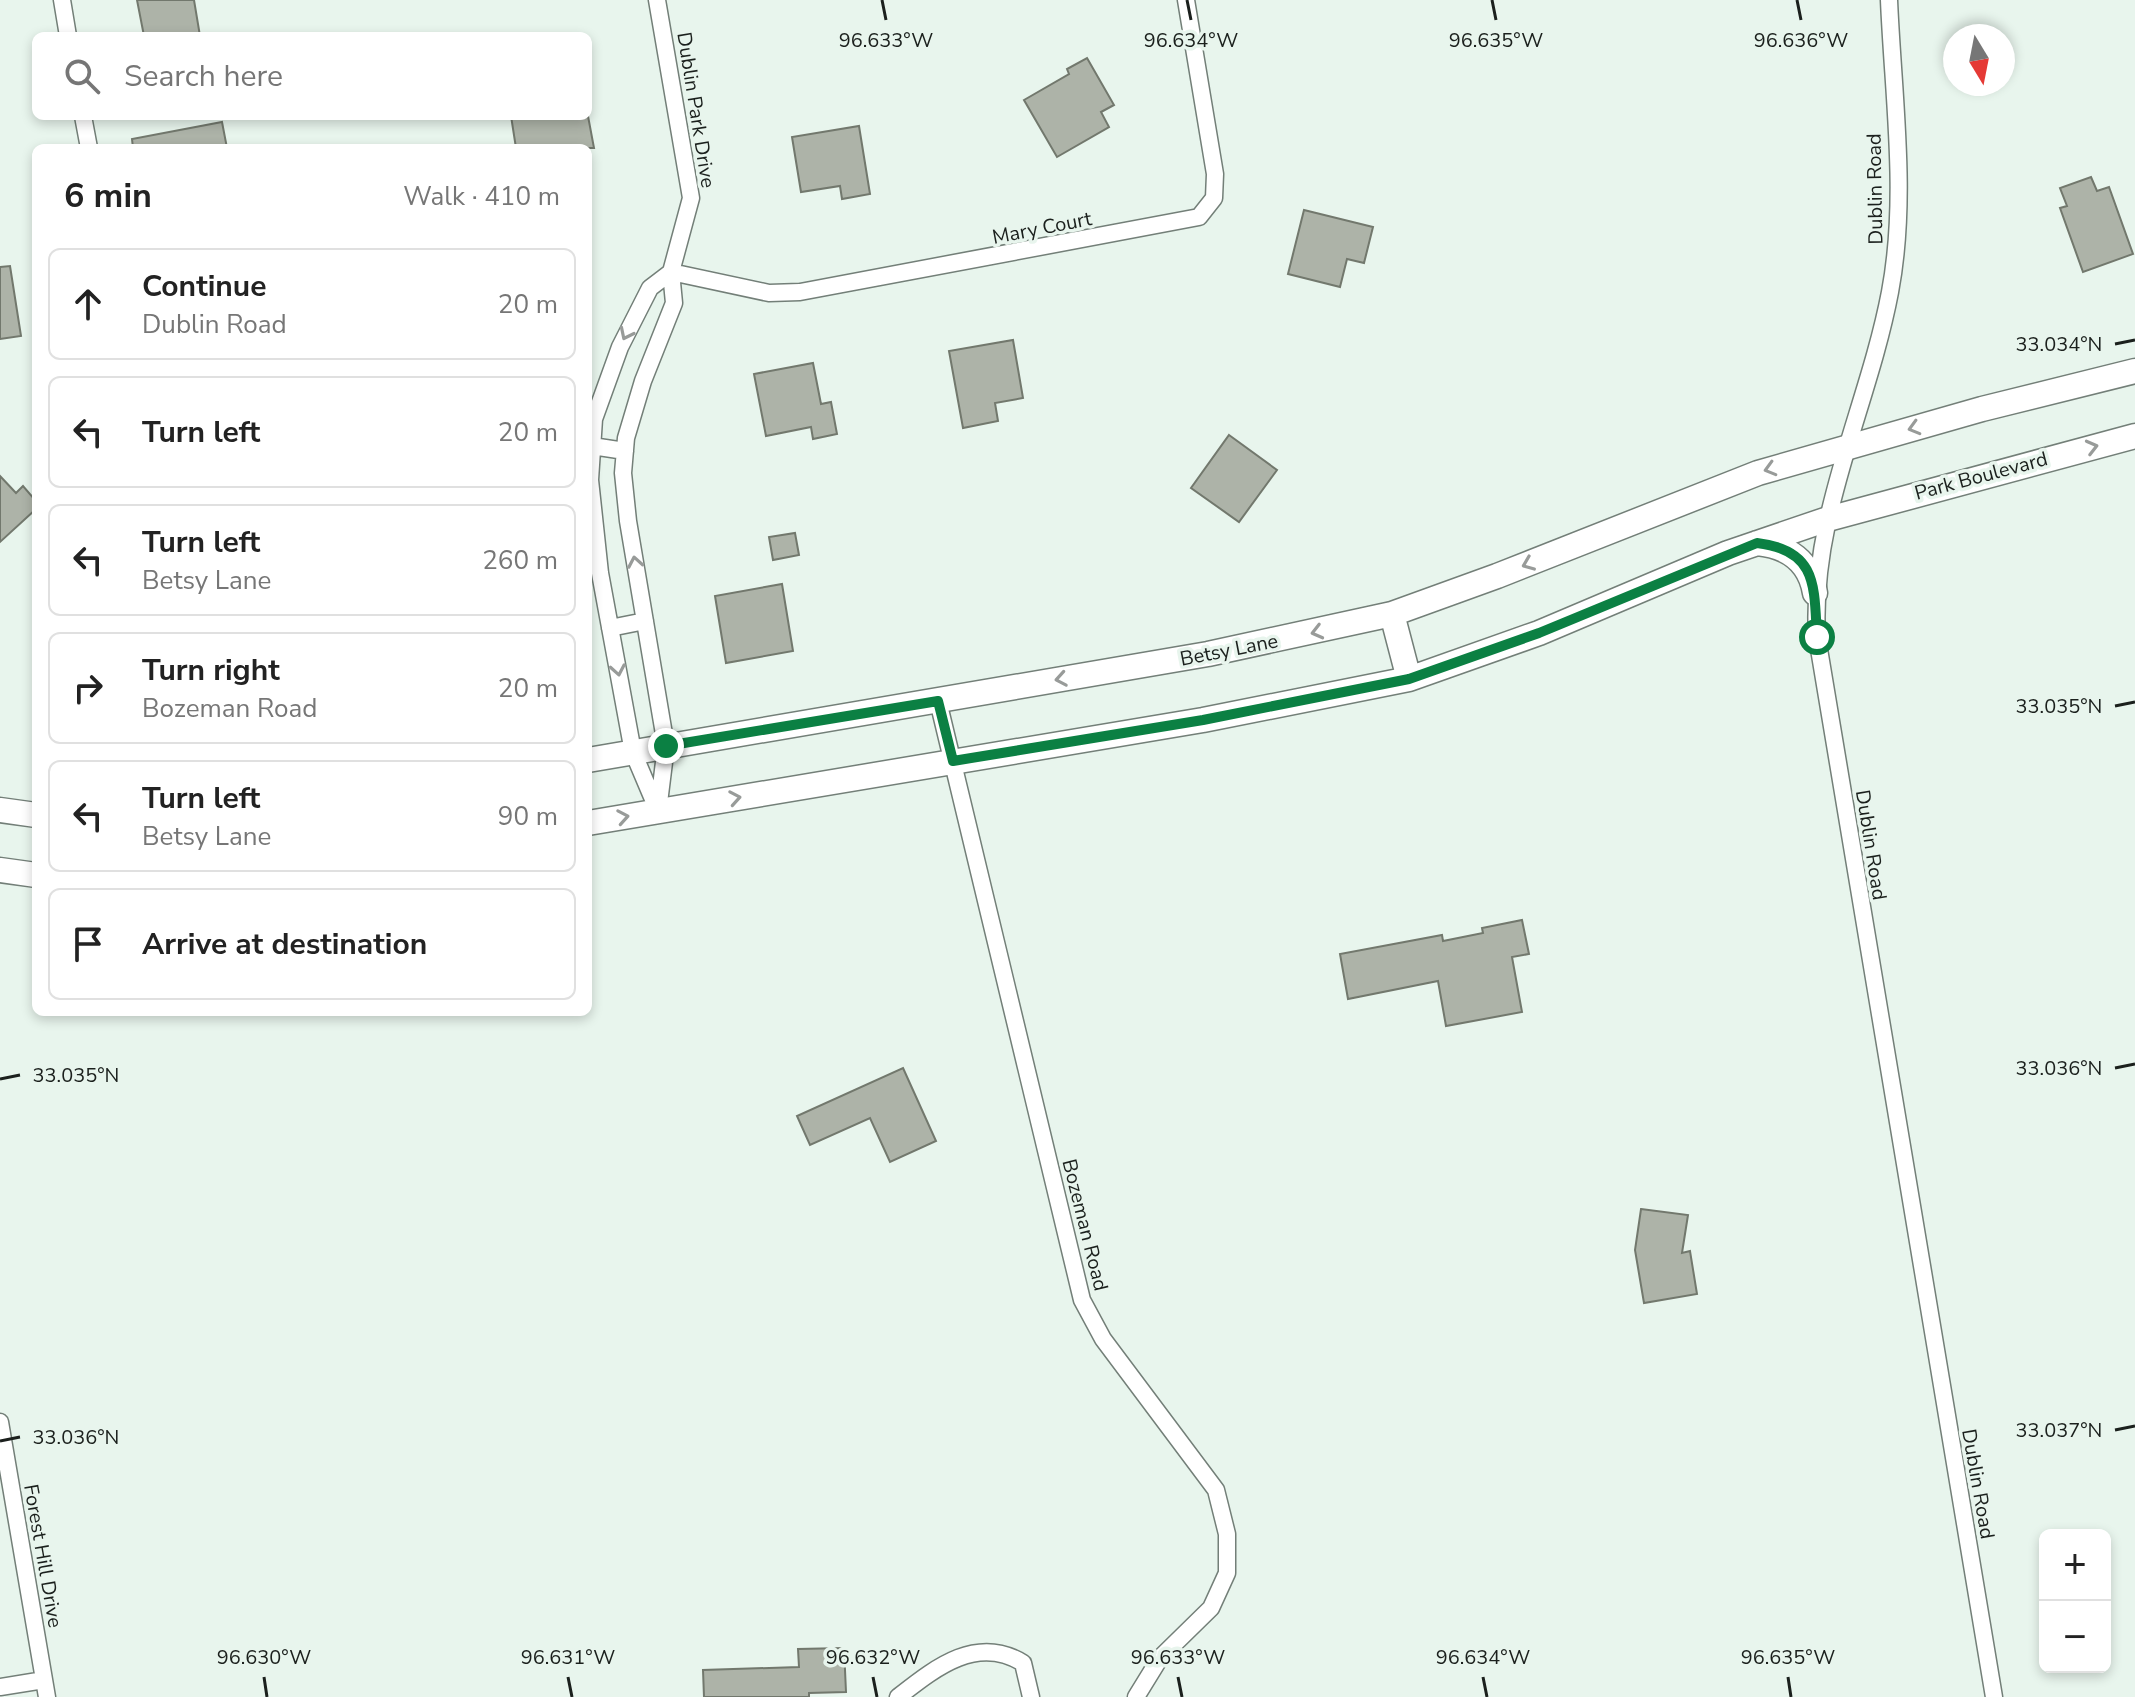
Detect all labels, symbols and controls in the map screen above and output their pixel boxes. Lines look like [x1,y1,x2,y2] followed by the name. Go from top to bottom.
[1943,24,2015,96] north arrow
[839,27,933,54] text: 96.633°W
[1144,27,1238,54] text: 96.634°W
[1449,27,1543,54] text: 96.635°W
[1754,27,1848,54] text: 96.636°W
[670,30,722,190] street label: Dublin Park Drive
[32,32,592,120] search box
[60,54,104,98] icon: search
[124,56,283,97] text: Search here
[1861,133,1889,245] street label: Dublin Road
[64,173,152,219] text: 6 min
[403,179,560,214] text: Walk · 410 m
[990,205,1095,251] street label: Mary Court
[142,266,267,307] text: Continue
[66,282,110,326] icon: ahead
[498,287,558,322] text: 20 m
[142,307,287,342] text: Dublin Road
[621,326,636,341] one-way arrow
[2016,331,2102,358] text: 33.034°N
[66,410,110,454] icon: left
[142,412,260,453] text: Turn left
[498,415,558,450] text: 20 m
[1907,419,1921,435] one-way arrow
[2085,439,2099,456] one-way arrow
[1911,445,2051,507] street label: Park Boulevard
[1764,460,1778,476] one-way arrow
[142,522,260,563] text: Turn left
[66,538,110,582] icon: left
[482,543,558,578] text: 260 m
[1522,554,1536,571] one-way arrow
[627,555,644,569] one-way arrow
[142,563,271,598] text: Betsy Lane
[1799,619,1835,655] route start
[1310,623,1324,640] one-way arrow
[1178,627,1280,673] street label: Betsy Lane
[142,650,280,691] text: Turn right
[608,663,625,676] one-way arrow
[66,666,110,710] icon: right
[1054,670,1068,687] one-way arrow
[498,671,558,706] text: 20 m
[142,691,317,726] text: Bozeman Road
[2016,693,2102,720] text: 33.035°N
[648,728,684,764] route end
[142,778,260,819] text: Turn left
[1849,788,1893,902] street label: Dublin Road
[728,790,742,807] one-way arrow
[66,794,110,838] icon: left
[498,799,558,834] text: 90 m
[616,810,630,827] one-way arrow
[142,819,271,854] text: Betsy Lane
[66,922,110,966] icon: arrive
[142,924,427,965] text: Arrive at destination
[2016,1055,2102,1082] text: 33.036°N
[33,1062,119,1089] text: 33.035°N
[1056,1156,1114,1294] street label: Bozeman Road
[2016,1417,2102,1444] text: 33.037°N
[33,1424,119,1451] text: 33.036°N
[1955,1427,2001,1541] street label: Dublin Road
[17,1482,69,1630] street label: Forest Hill Drive
[2039,1529,2111,1673] map controls
[2039,1529,2111,1601] button: +
[2039,1601,2111,1673] button: −
[217,1644,311,1671] text: 96.630°W
[521,1644,615,1671] text: 96.631°W
[826,1644,920,1671] text: 96.632°W
[1131,1644,1225,1671] text: 96.633°W
[1436,1644,1530,1671] text: 96.634°W
[1741,1644,1835,1671] text: 96.635°W

